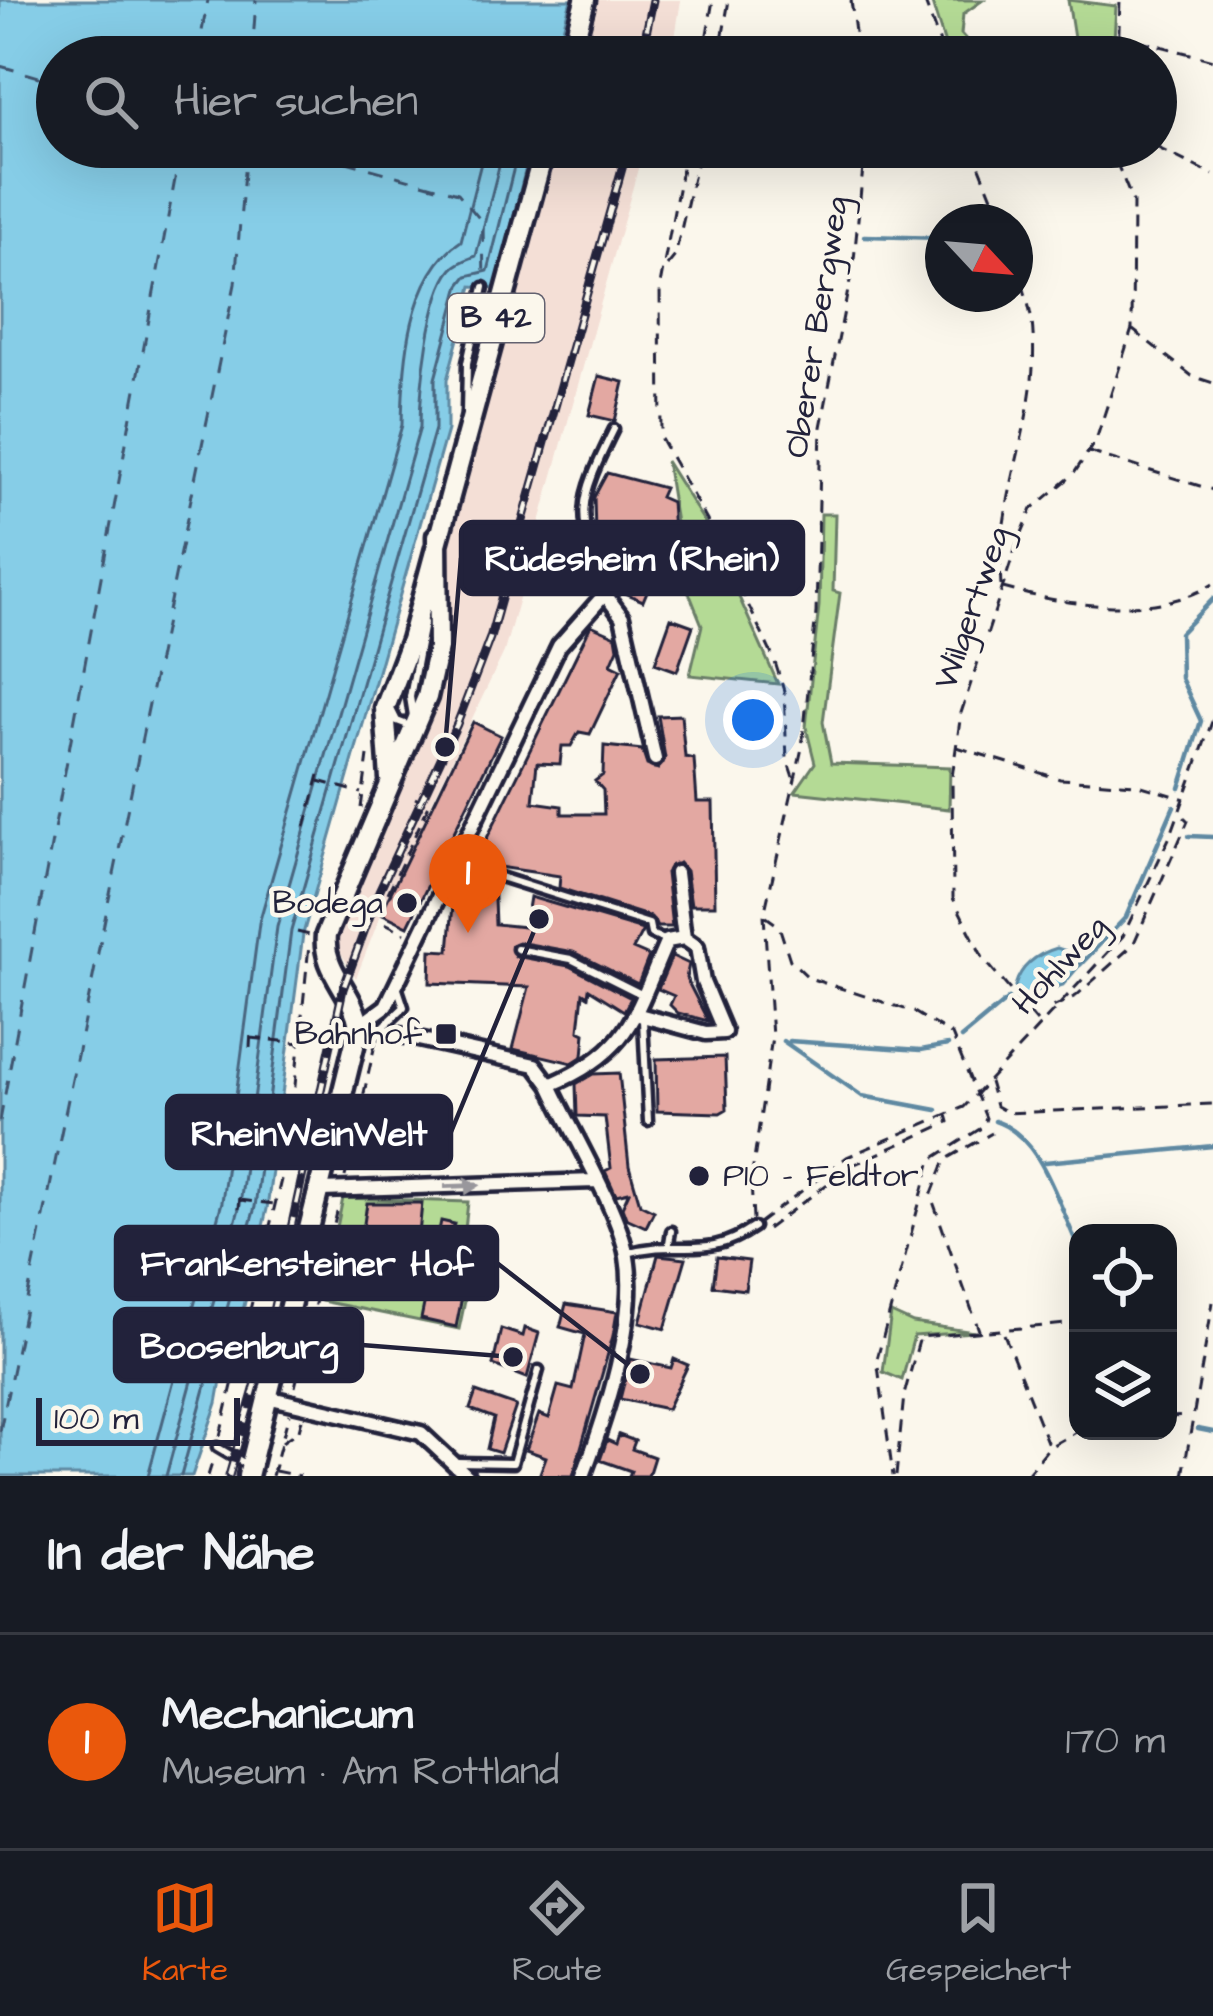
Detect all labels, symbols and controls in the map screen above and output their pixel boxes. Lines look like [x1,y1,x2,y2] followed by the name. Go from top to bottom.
[36,36,1177,168] search box
[78,69,144,135] icon: search
[174,71,418,133] text: Hier suchen
[774,193,862,461] street label: Oberer Bergweg
[925,204,1033,312] north arrow
[448,294,544,342] road number: B 42
[923,521,1023,696] street label: Wilgertweg
[461,522,803,594] callout: Rüdesheim (Rhein)
[485,534,780,585] text: Rüdesheim (Rhein)
[723,690,783,750] your location
[429,834,507,933] pin: 1
[272,880,383,928] place label: Bodega
[394,890,420,916] marker: Bodega
[1002,905,1120,1027] street label: Hohlweg
[294,1011,422,1057] place label: Bahnhof
[433,1021,459,1047] marker: Bahnhof
[167,1096,451,1168] callout: RheinWeinWelt
[191,1109,428,1160] text: RheinWeinWelt
[723,1153,919,1199] place label: P10 - Feldtor
[686,1163,712,1189] marker: P10 - Feldtor
[444,1176,482,1195] one-way arrow
[1069,1224,1177,1440] map controls
[1069,1224,1177,1332] button: locate
[116,1227,497,1299] callout: Frankensteiner Hof
[140,1239,475,1290] text: Frankensteiner Hof
[115,1309,362,1381] callout: Boosenburg
[140,1322,339,1374] text: Boosenburg
[1069,1332,1177,1440] button: layers
[36,1392,240,1445] scale bar
[54,1396,139,1442] text: 100 m
[48,1519,315,1590] text: In der Nähe
[162,1684,413,1746] text: Mechanicum
[85,1715,90,1769] text: 1
[1065,1715,1165,1769] text: 170 m
[162,1746,559,1800] text: Museum · Am Rottland
[142,1875,228,1993] tab: Karte
[512,1875,602,1993] tab: Route
[886,1875,1071,1993] tab: Gespeichert

